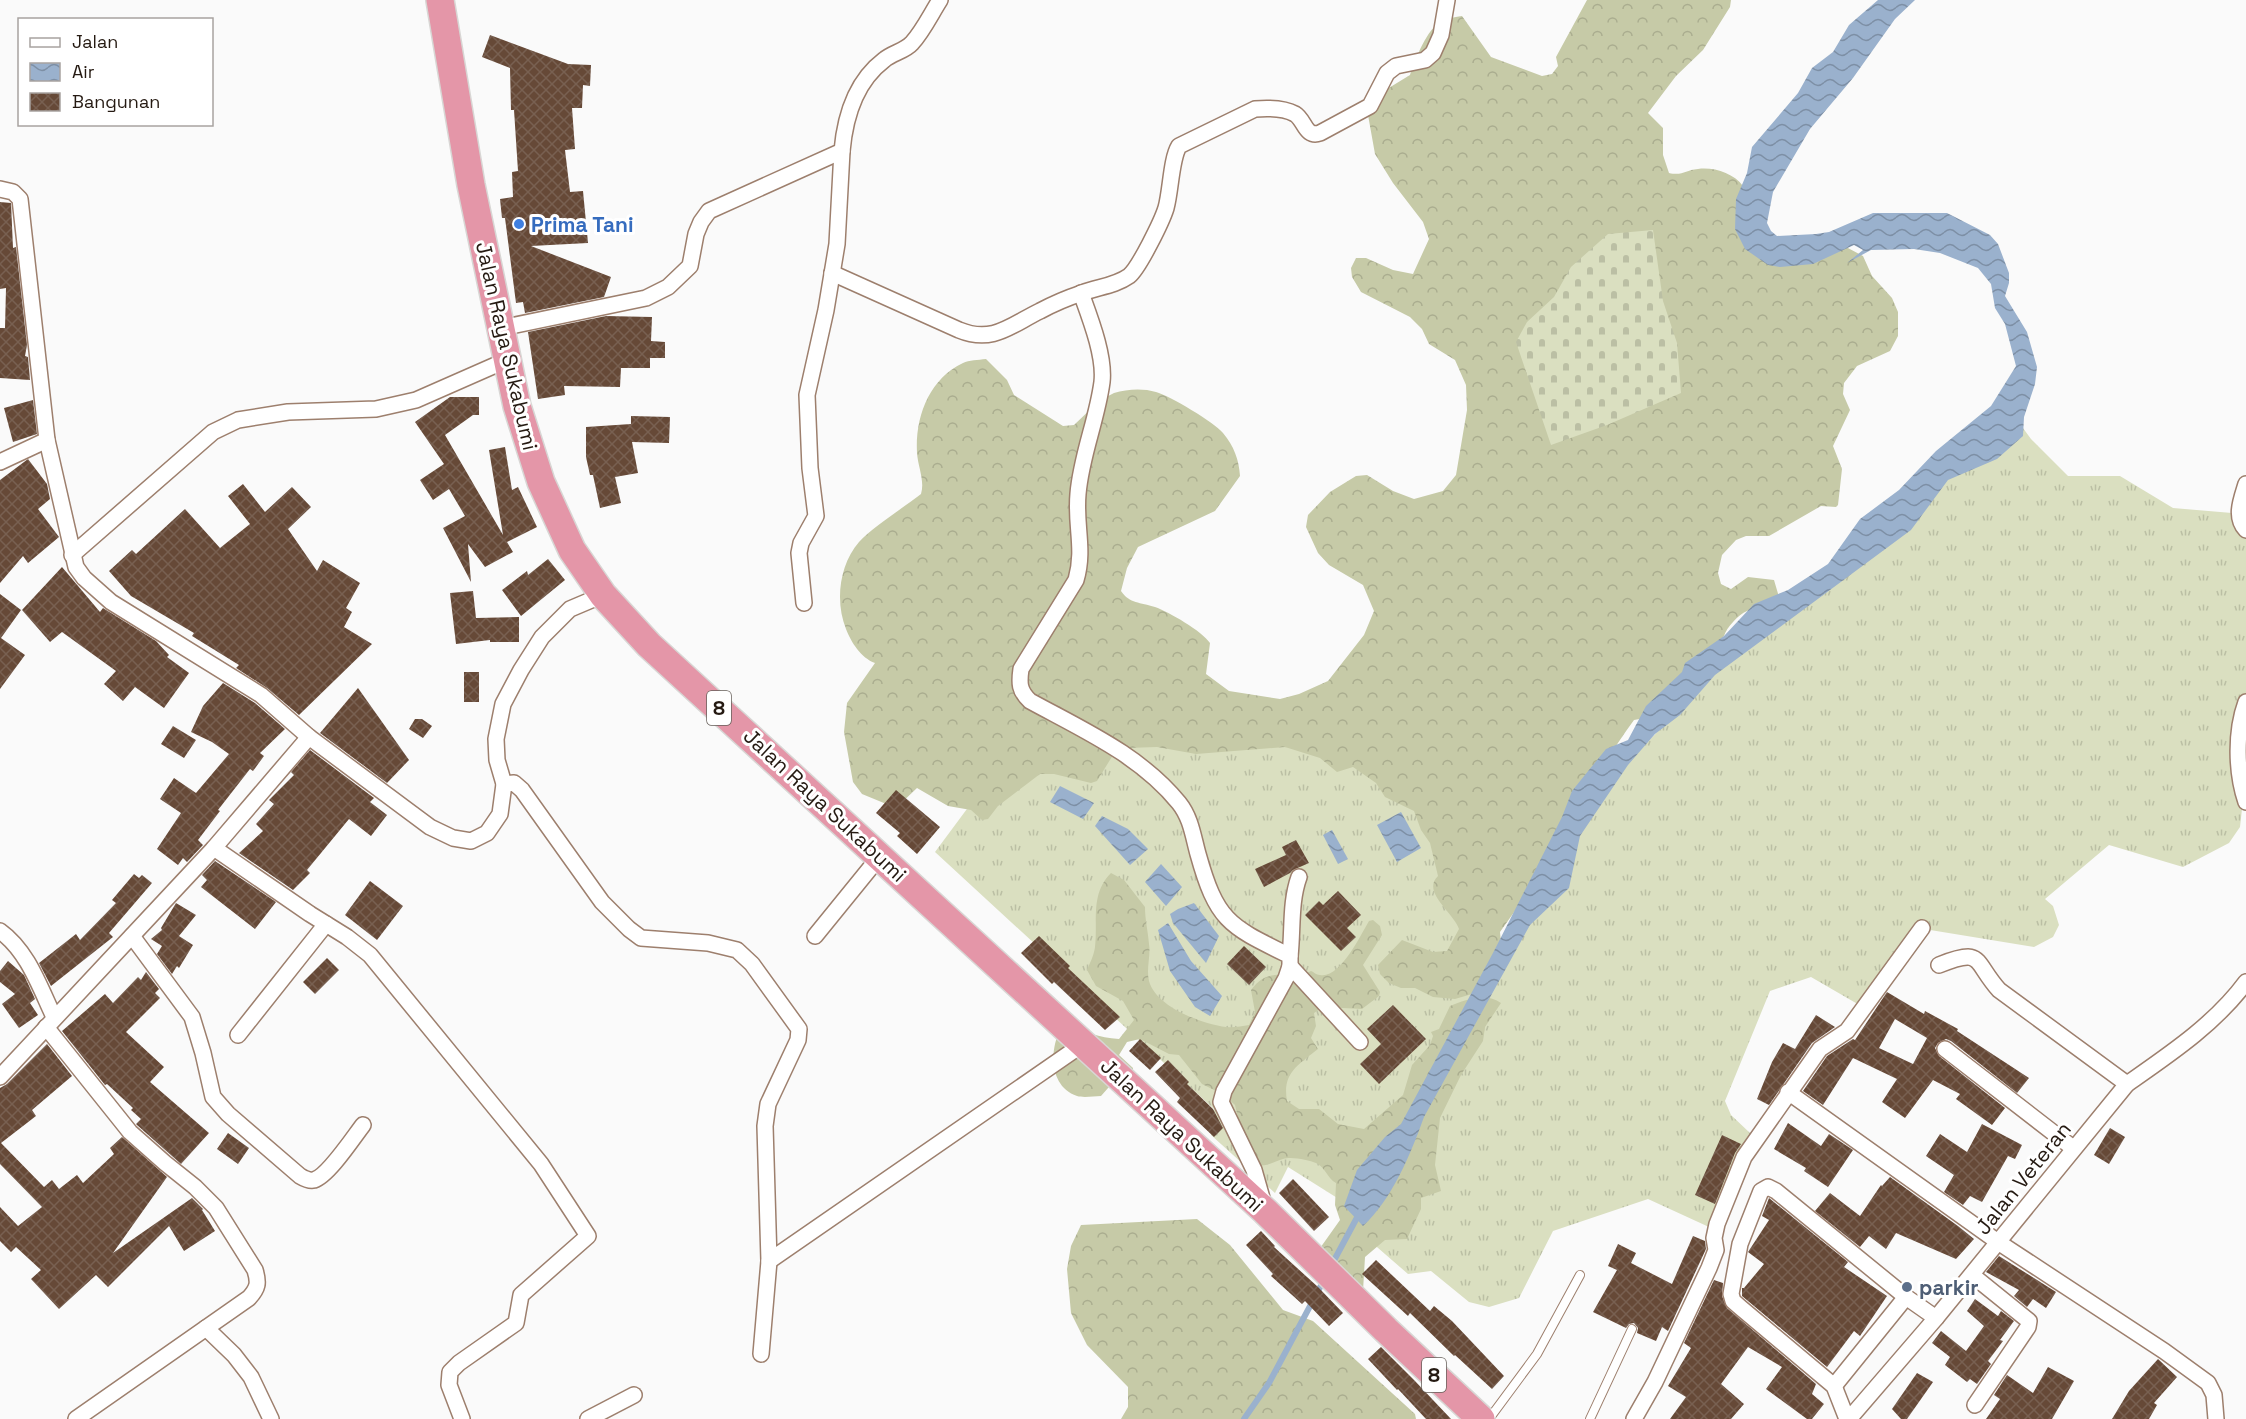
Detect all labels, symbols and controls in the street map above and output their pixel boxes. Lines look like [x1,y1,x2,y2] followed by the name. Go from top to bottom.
[18,18,213,126] legend
[72,30,118,53] text: Jalan
[72,60,95,83] text: Air
[72,90,160,113] text: Bangunan
[531,211,634,238] place label: Prima Tani
[512,217,526,231] marker: Prima Tani
[470,239,544,453] street label: Jalan Raya Sukabumi
[707,691,731,725] road number: 8
[738,722,912,888] street label: Jalan Raya Sukabumi
[1095,1052,1269,1218] street label: Jalan Raya Sukabumi
[1969,1116,2077,1240] street label: Jalan Veteran
[1919,1274,1979,1301] place label: parkir
[1900,1280,1914,1294] marker: parkir
[1422,1358,1446,1392] road number: 8

